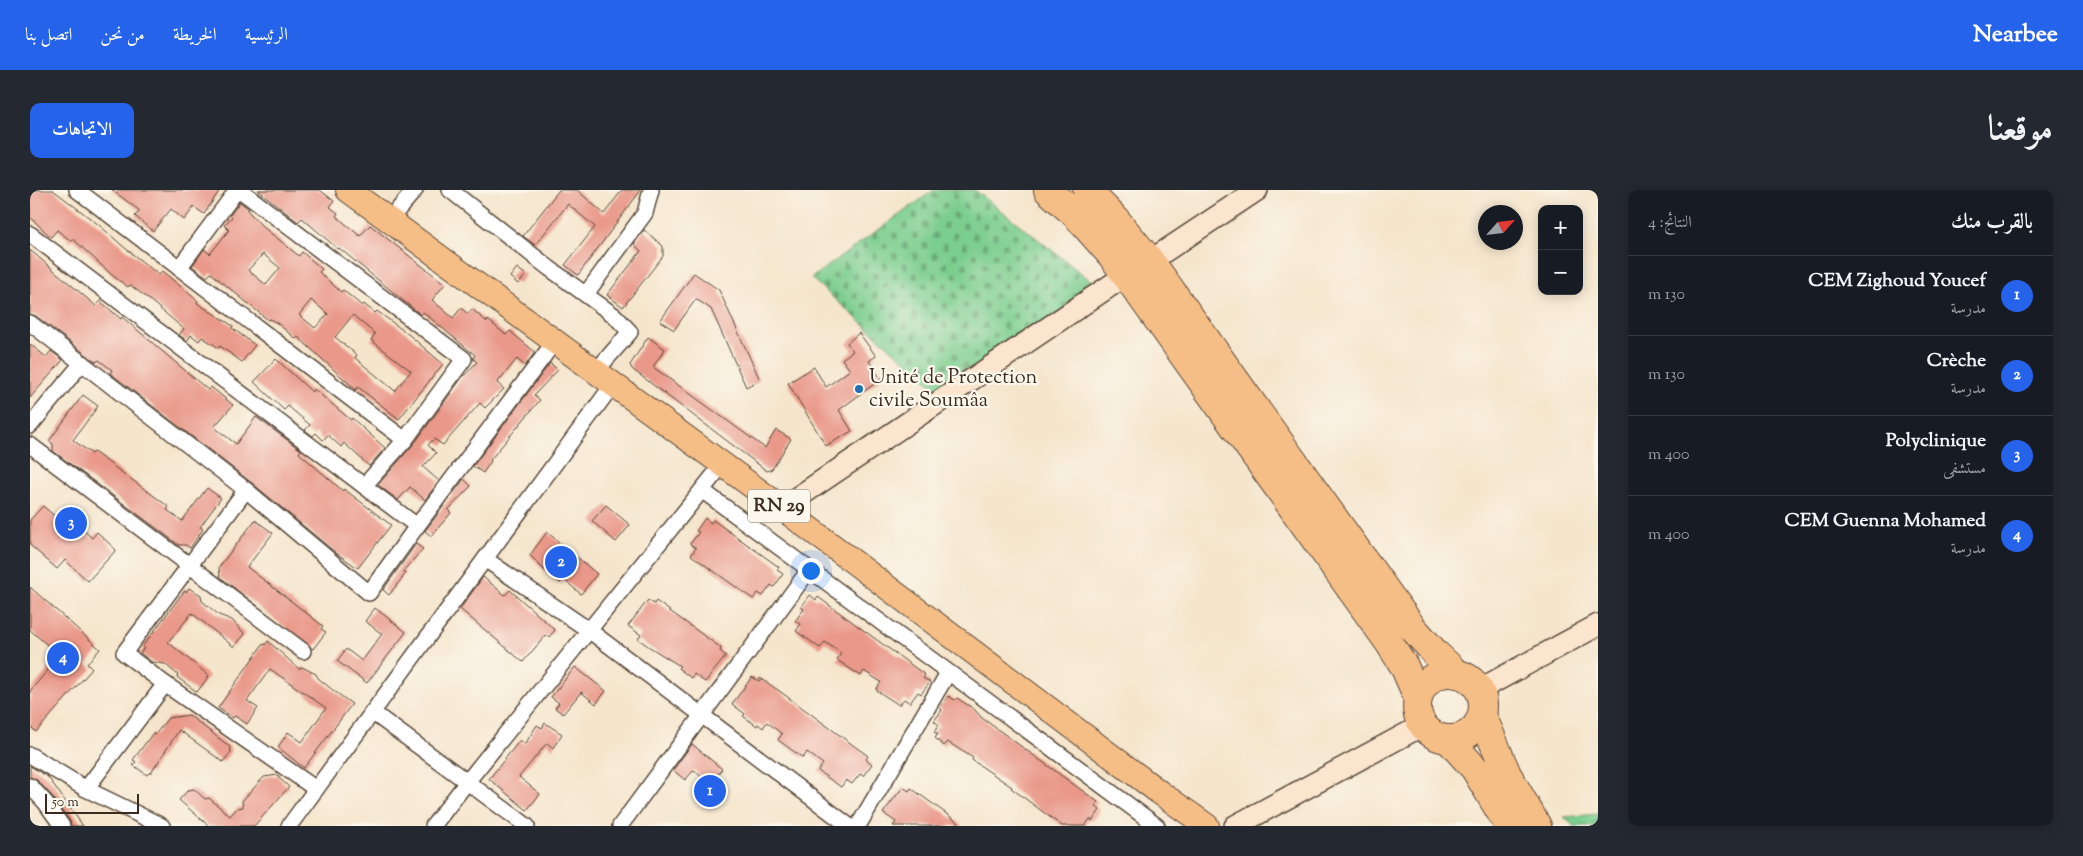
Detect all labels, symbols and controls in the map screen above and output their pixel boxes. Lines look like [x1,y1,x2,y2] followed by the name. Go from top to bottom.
[1973,18,2058,52] text: Nearbee
[25,23,72,49] text: اتصل بنا
[100,23,145,49] text: من نحن
[173,23,217,49] text: الخريطة
[245,23,288,49] text: الرئيسية
[30,103,134,158] button: الاتجاهات
[1988,105,2053,156] text: موقعنا
[1478,205,1523,250] north arrow
[1538,205,1583,295] map controls
[1538,205,1583,250] button: +
[1951,208,2033,238] text: بالقرب منك
[1648,212,1692,235] text: النتائج: 4
[1538,250,1583,295] button: −
[1808,268,1986,295] text: CEM Zighoud Youcef
[1648,284,1685,307] text: 130 m
[2014,284,2020,307] text: 1
[1951,298,1986,321] text: مدرسة
[1927,348,1986,375] text: Crèche
[869,364,1038,416] place label: Unité de Protection civile Soumâa
[1648,364,1685,387] text: 130 m
[2013,364,2021,387] text: 2
[1951,378,1986,401] text: مدرسة
[853,383,865,395] marker: Unité de Protection civile Soumâa
[1886,428,1986,455] text: Polyclinique
[1648,444,1690,467] text: 400 m
[2014,444,2020,467] text: 3
[1943,458,1986,481] text: مستشفى
[748,490,810,522] road number: RN 29
[55,504,87,542] pin: 3
[1785,508,1986,535] text: CEM Guenna Mohamed
[1648,524,1690,547] text: 400 m
[2013,524,2021,547] text: 4
[1951,538,1986,561] text: مدرسة
[545,543,577,581] pin: 2
[798,558,824,584] your location
[47,639,79,677] pin: 4
[694,772,726,810] pin: 1
[45,791,139,814] scale bar
[52,793,79,813] text: 50 m

